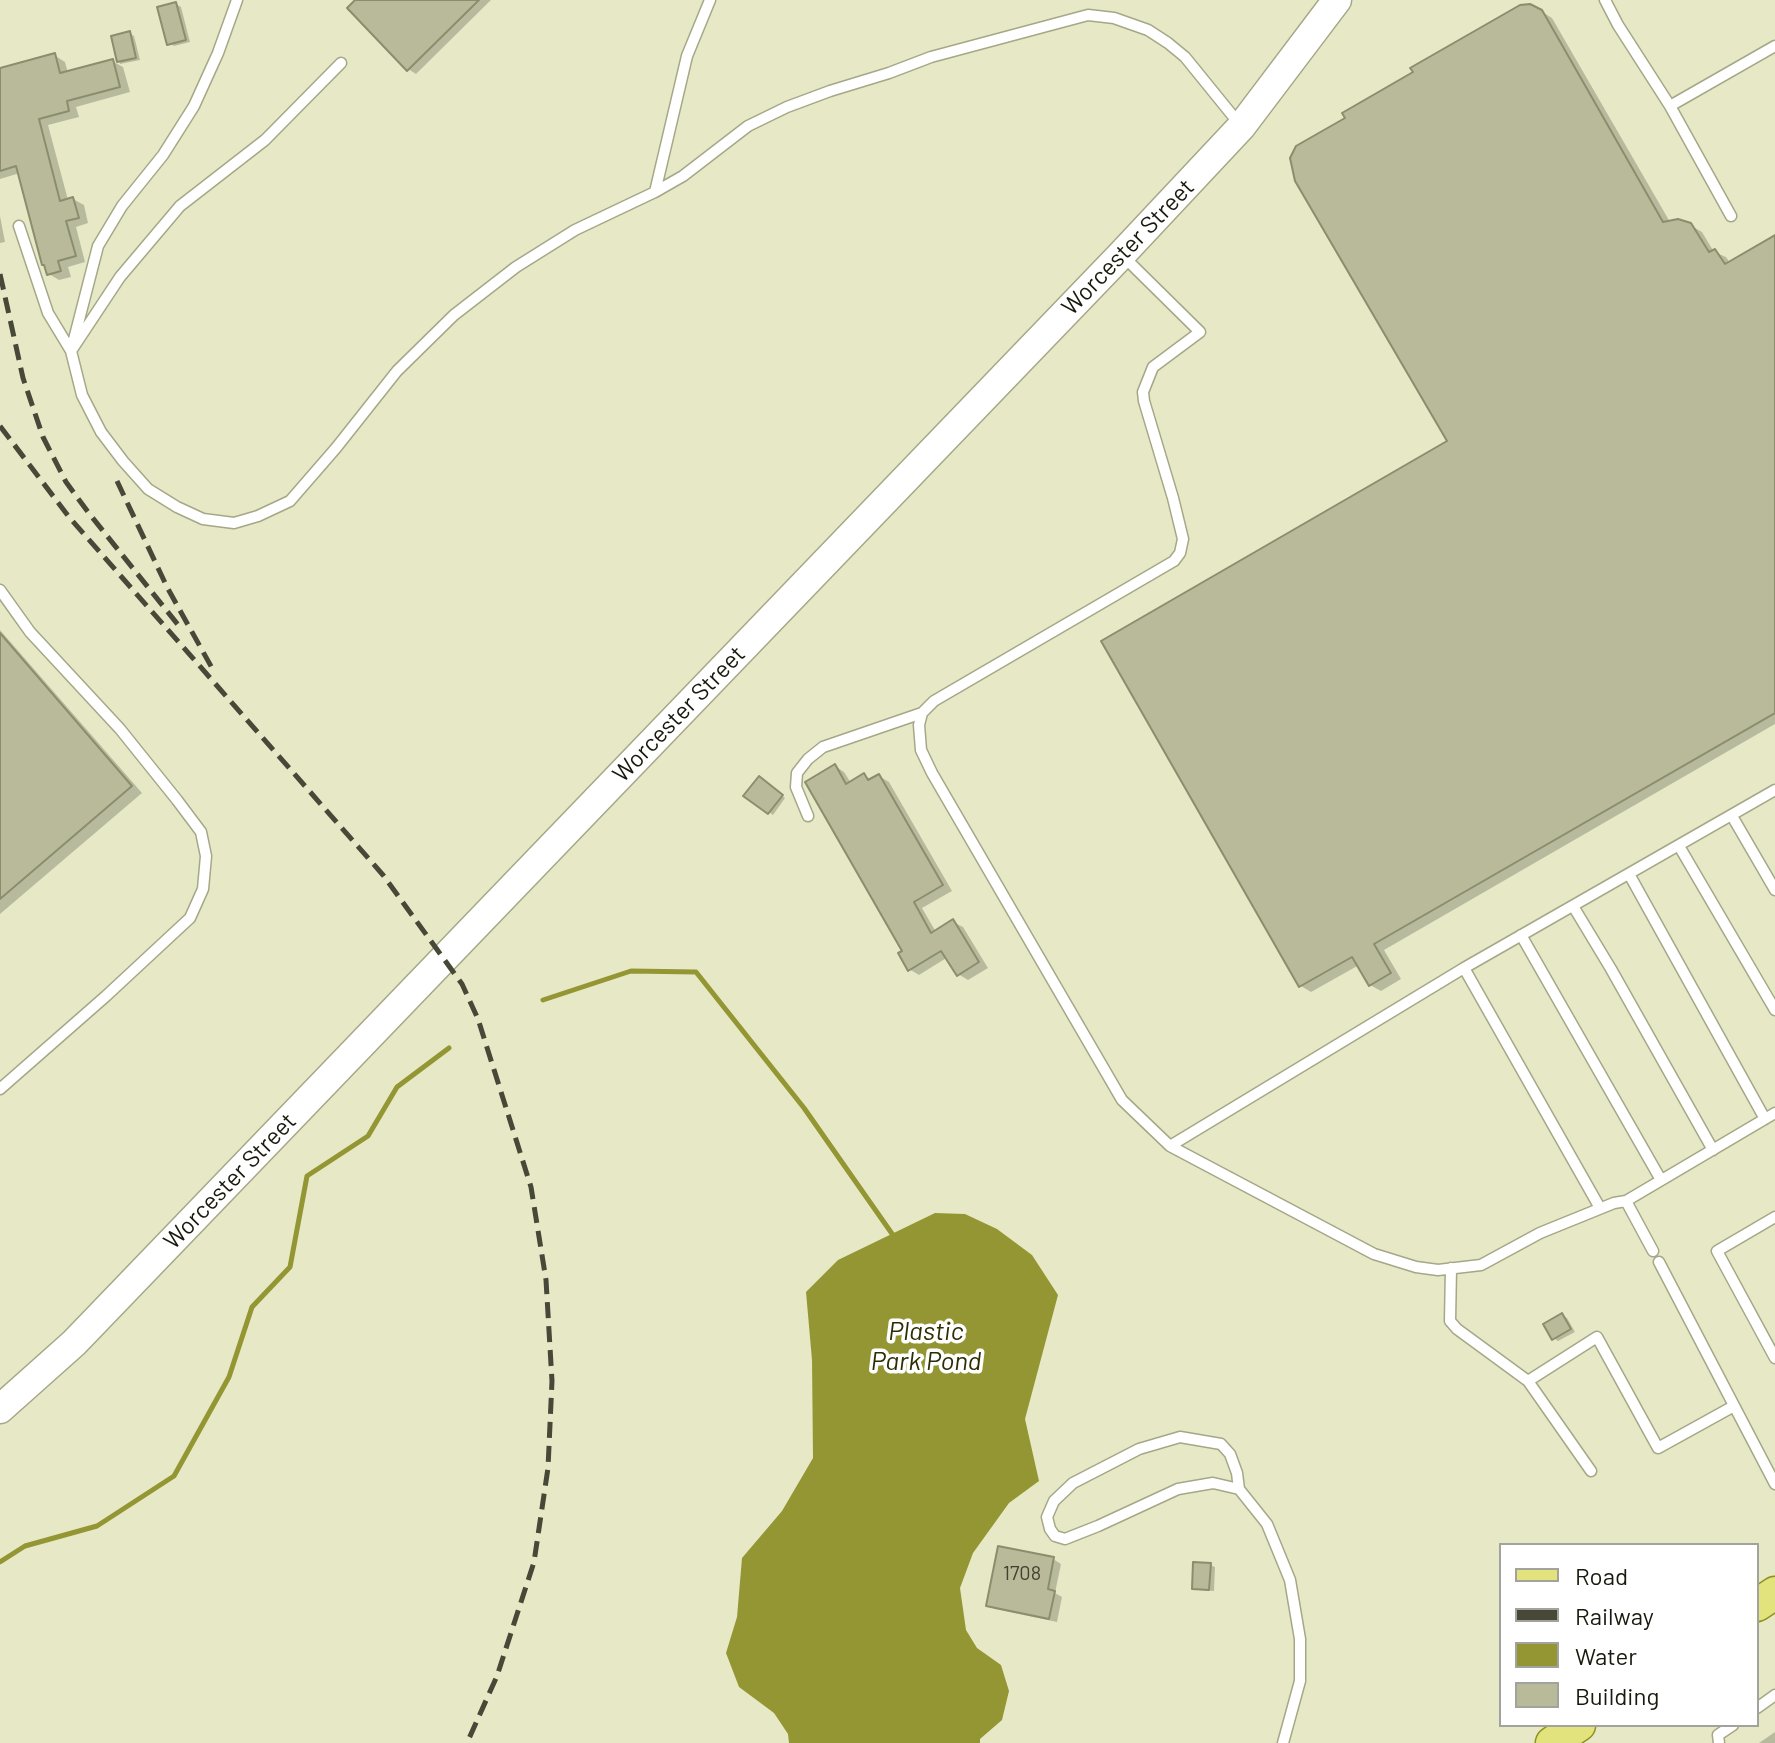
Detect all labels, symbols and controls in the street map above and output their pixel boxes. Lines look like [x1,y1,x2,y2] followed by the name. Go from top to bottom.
[1056,173,1200,321] street label: Worcester Street
[607,640,751,788] street label: Worcester Street
[158,1107,302,1255] street label: Worcester Street
[871,1315,981,1376] water label: Plastic Park Pond
[1499,1543,1759,1727] legend
[1003,1561,1041,1585] house number: 1708
[1575,1561,1628,1590] text: Road
[1575,1601,1654,1630] text: Railway
[1575,1641,1637,1670] text: Water
[1575,1681,1659,1710] text: Building

